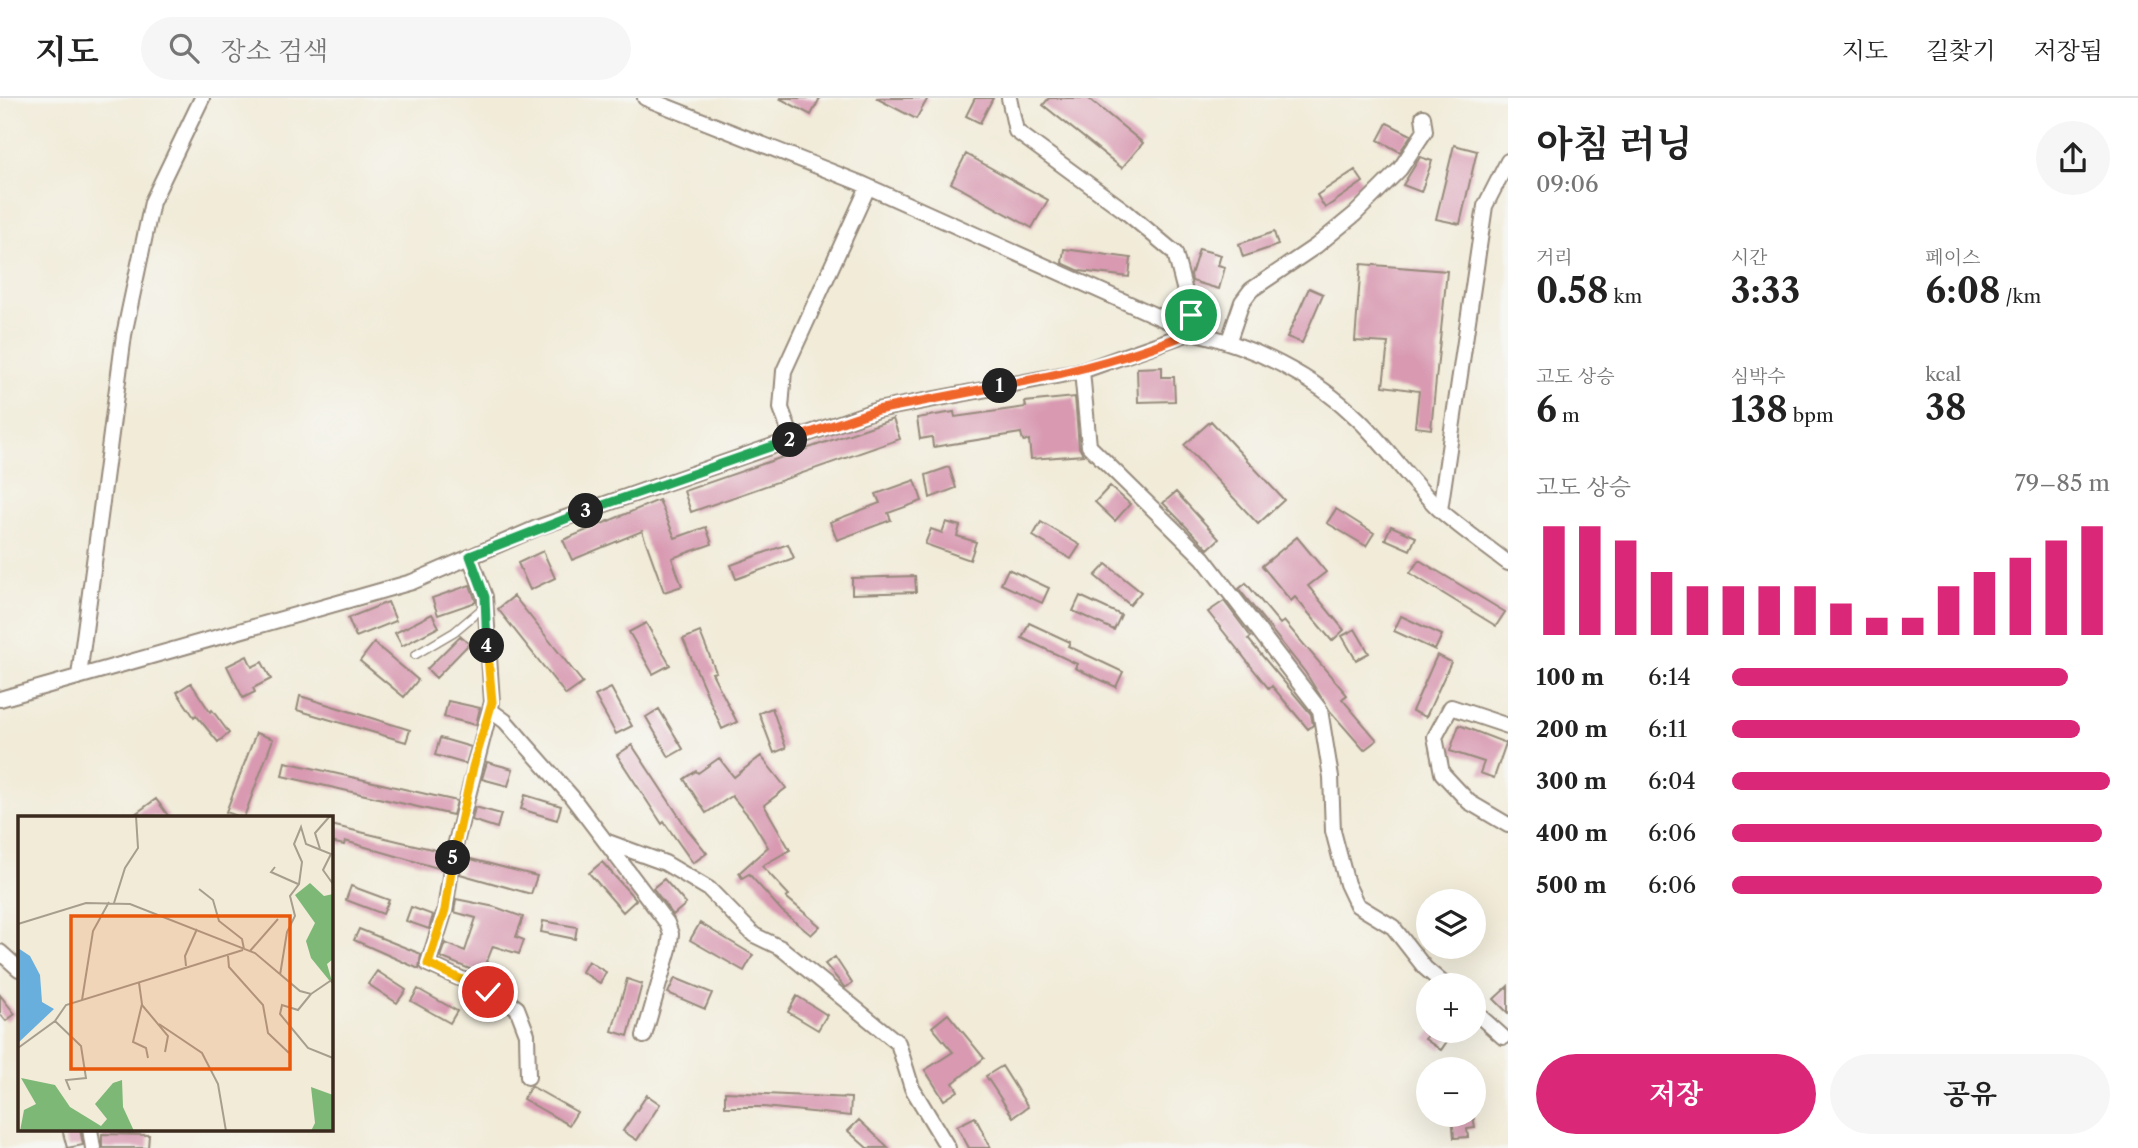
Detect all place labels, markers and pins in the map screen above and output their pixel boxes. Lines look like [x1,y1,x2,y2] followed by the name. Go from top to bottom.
[1161,285,1221,345] pin
[982,368,1018,404] pin: 1
[772,422,808,458] pin: 2
[568,494,604,528] pin: 3
[470,628,504,664] pin: 4
[435,840,470,876] pin: 5
[458,962,518,1022] pin

